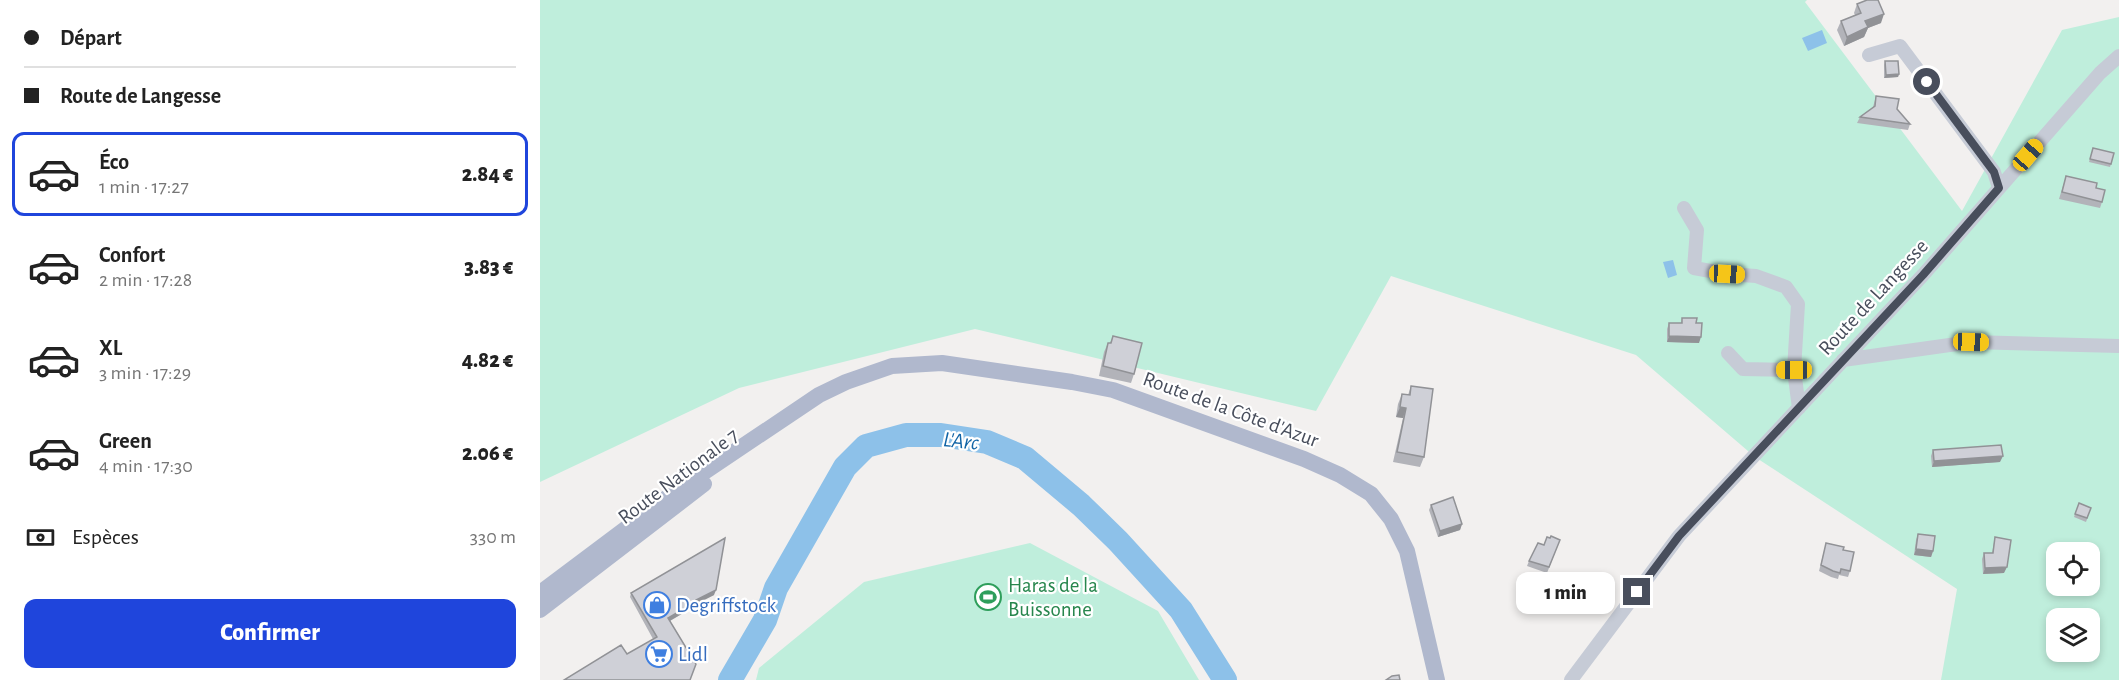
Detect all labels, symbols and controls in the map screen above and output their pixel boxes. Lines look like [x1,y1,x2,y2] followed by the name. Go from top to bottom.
[60,27,122,49] text: Départ
[1913,68,1940,95] route start
[60,85,221,107] text: Route de Langesse
[2009,136,2047,174] car
[27,147,81,201] icon: car
[99,151,129,173] text: Éco
[462,163,513,185] text: 2.84 €
[99,177,189,197] text: 1 min · 17:27
[1815,235,1932,359] street label: Route de Langesse
[27,240,81,294] icon: car
[99,244,165,266] text: Confort
[464,256,513,278] text: 3.83 €
[1709,264,1745,284] car
[99,270,192,290] text: 2 min · 17:28
[1953,332,1989,352] car
[27,333,81,387] icon: car
[99,337,122,359] text: XL
[462,349,513,371] text: 4.82 €
[1776,361,1812,379] car
[99,363,191,383] text: 3 min · 17:29
[1140,368,1322,451] street label: Route de la Côte d'Azur
[614,424,743,528] street label: Route Nationale 7
[27,426,81,480] icon: car
[942,428,980,454] water label: L'Arc
[99,430,152,452] text: Green
[462,442,513,464] text: 2.06 €
[99,456,193,476] text: 4 min · 17:30
[24,521,57,554] icon: cash
[72,526,139,548] text: Espèces
[470,527,516,547] text: 330 m
[2046,542,2100,662] map controls
[2046,542,2100,596] button: locate
[1517,571,1616,613] callout: 1 min
[1008,575,1098,620] place label: Haras de la Buissonne
[1623,578,1650,605] route end
[973,582,1003,612] sports icon: Haras de la Buissonne
[1544,583,1587,603] text: 1 min
[642,590,672,620] shop icon: Degriffstock
[676,595,776,616] place label: Degriffstock
[24,599,516,668] button: Confirmer
[2046,608,2100,662] button: layers
[644,639,674,669] supermarket icon: Lidl
[678,644,708,665] place label: Lidl

